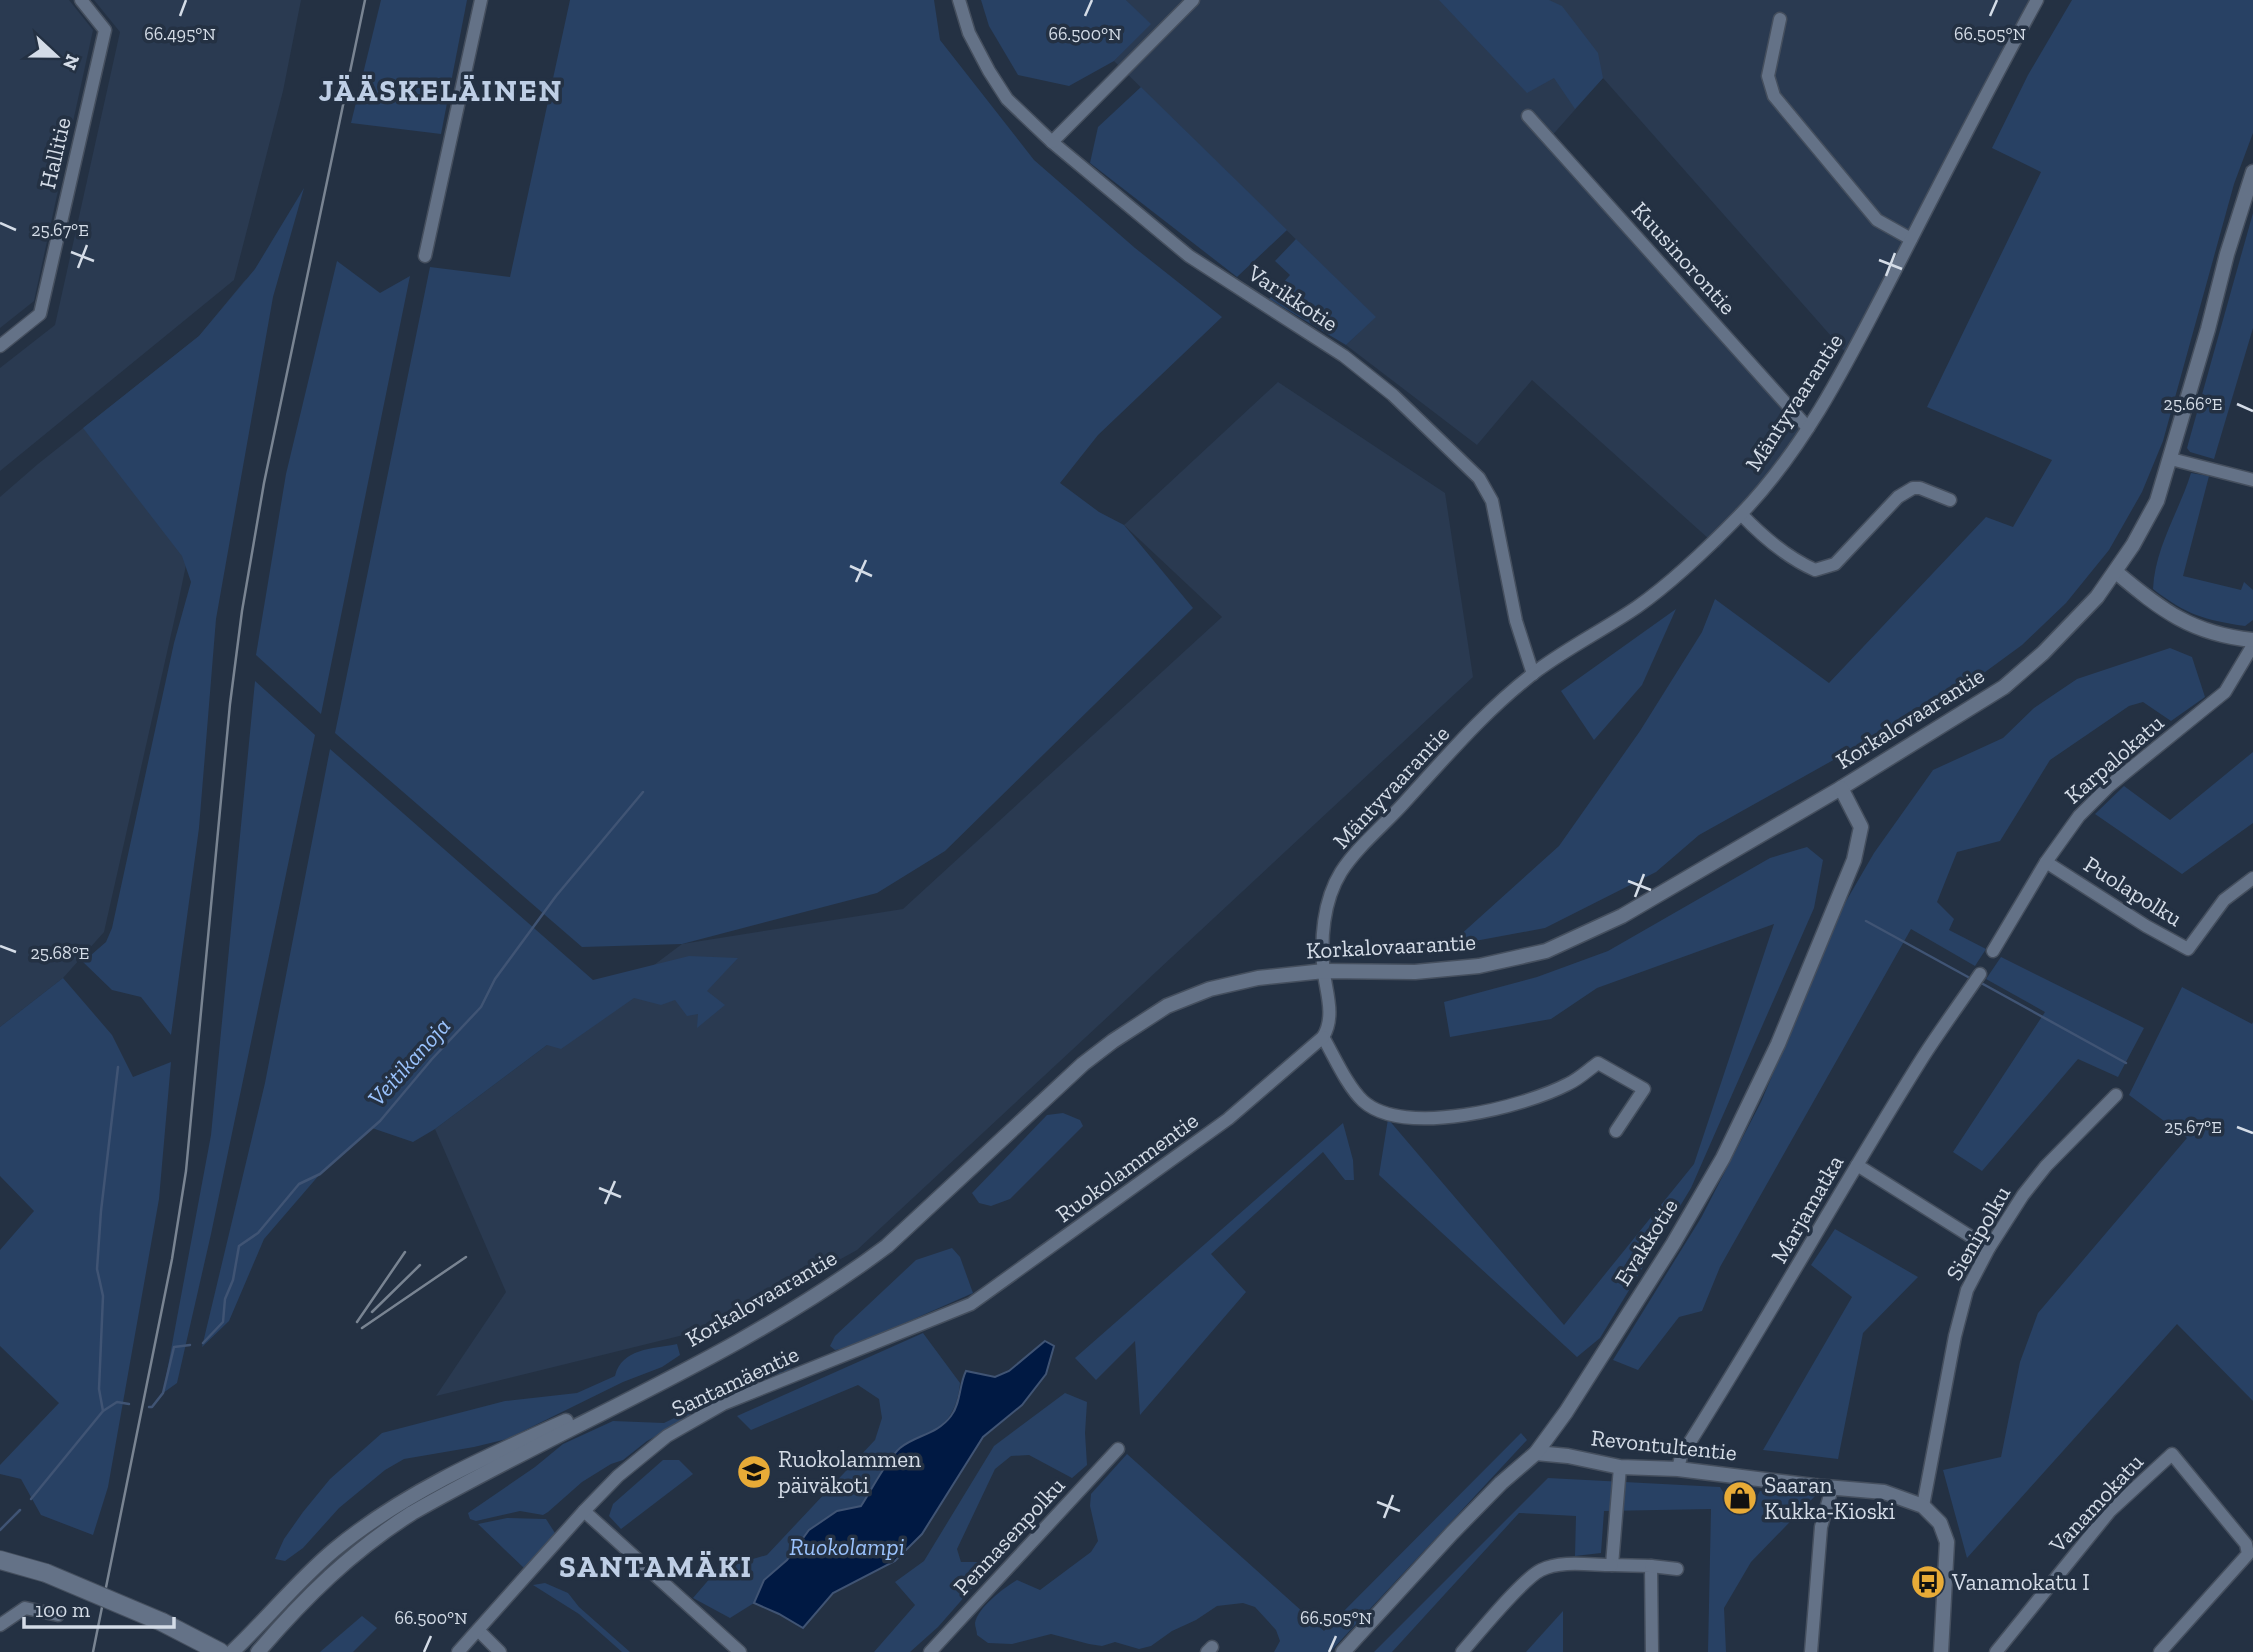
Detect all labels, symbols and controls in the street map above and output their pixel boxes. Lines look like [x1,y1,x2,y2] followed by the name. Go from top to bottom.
[21,21,91,91] north arrow
[144,23,216,45] text: 66.495°N
[1048,23,1122,45] text: 66.500°N
[1954,23,2026,45] text: 66.505°N
[58,51,85,73] text: N
[319,73,563,109] district label: JÄÄSKELÄINEN
[33,114,77,192] street label: Hallitie
[1626,196,1742,320] street label: Kuusinorontie
[31,219,89,241] text: 25.67°E
[1242,258,1343,337] street label: Varikkotie
[1739,328,1849,476] street label: Mäntyvaarantie
[2164,393,2222,415] text: 25.66°E
[1831,661,1989,775] street label: Korkalovaarantie
[2059,708,2169,809] street label: Karpalokatu
[1327,720,1455,854] street label: Mäntyvaarantie
[2079,850,2187,932] street label: Puolapolku
[1305,928,1477,964] street label: Korkalovaarantie
[31,942,89,964] text: 25.68°E
[361,1011,456,1112] water label: Veitikanoja
[1050,1106,1204,1228] street label: Ruokolammentie
[2164,1116,2222,1138] text: 25.67°E
[1765,1150,1849,1268] street label: Marjamatka
[1940,1181,2016,1285] street label: Sienipolku
[1608,1193,1684,1291] street label: Evakkotie
[680,1243,842,1353] street label: Korkalovaarantie
[667,1339,803,1423] street label: Santamäentie
[1590,1423,1738,1467] street label: Revontultentie
[778,1445,921,1499] place label: Ruokolammen päiväkoti
[2042,1448,2149,1559] street label: Vanamokatu
[735,1453,773,1491] school or university icon: Ruokolammen päiväkoti
[947,1471,1071,1601] street label: Pennasenpolku
[1764,1471,1895,1525] place label: Saaran Kukka-Kioski
[1721,1479,1759,1517] shop icon: Saaran Kukka-Kioski
[789,1532,905,1561] water label: Ruokolampi
[559,1549,753,1585] district label: SANTAMÄKI
[1909,1563,1947,1601] bus stop icon: Vanamokatu I
[1951,1568,2090,1596] place label: Vanamokatu I
[24,1586,175,1630] scale bar
[35,1597,90,1622] text: 100 m
[394,1607,468,1629] text: 66.500°N
[1300,1607,1372,1629] text: 66.505°N

